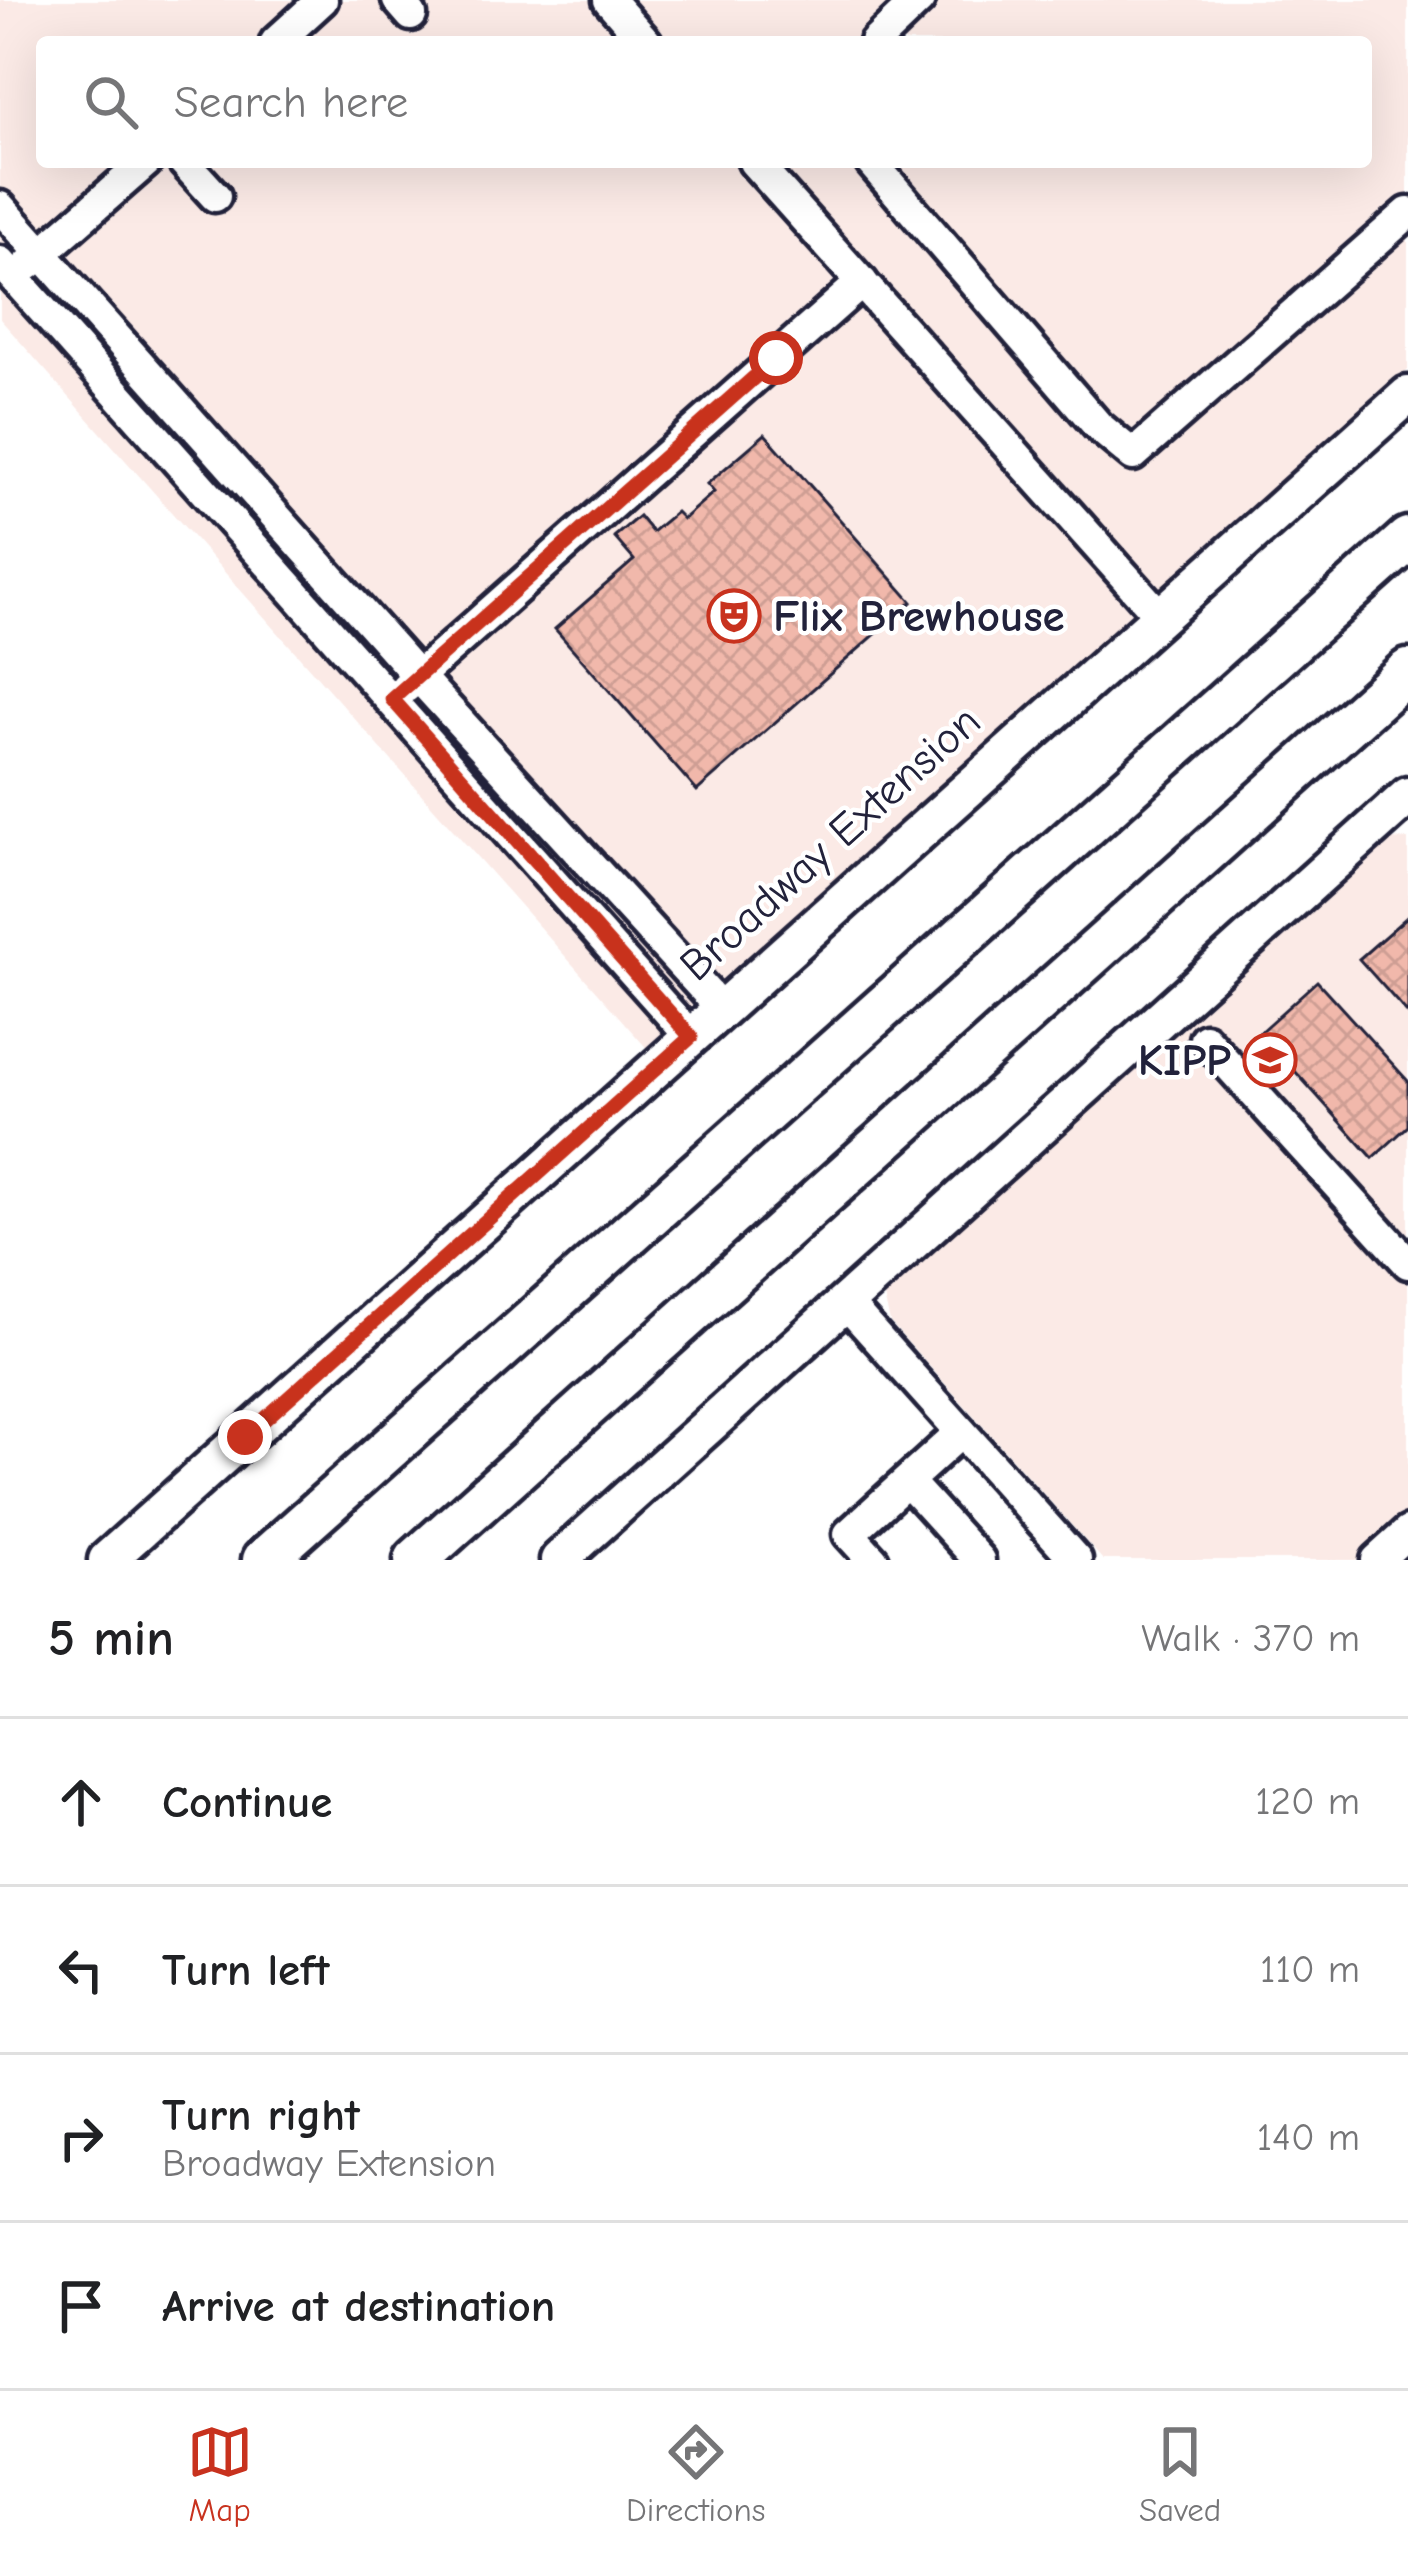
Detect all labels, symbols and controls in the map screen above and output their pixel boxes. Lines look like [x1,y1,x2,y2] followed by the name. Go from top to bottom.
[36,36,1372,168] search box
[78,69,144,135] icon: search
[174,76,408,128] text: Search here
[749,331,803,385] route start
[706,588,762,644] theatre icon: Flix Brewhouse
[773,590,1065,642] place label: Flix Brewhouse
[669,695,991,991] street label: Broadway Extension
[1242,1032,1298,1088] school or university icon: KIPP
[1138,1034,1231,1086] place label: KIPP
[218,1410,272,1464] route end
[48,1609,174,1668] text: 5 min
[1141,1616,1360,1661] text: Walk · 370 m
[48,1769,114,1835] icon: ahead
[162,1776,332,1828] text: Continue
[1255,1779,1360,1824] text: 120 m
[48,1937,114,2003] icon: left
[162,1944,329,1996] text: Turn left
[1260,1947,1360,1992] text: 110 m
[162,2089,360,2141] text: Turn right
[48,2105,114,2171] icon: right
[1257,2115,1360,2160] text: 140 m
[162,2141,496,2186] text: Broadway Extension
[48,2273,114,2339] icon: arrive
[162,2280,555,2332] text: Arrive at destination
[187,2419,253,2529] tab: Map
[626,2419,766,2529] tab: Directions
[1139,2419,1221,2529] tab: Saved

